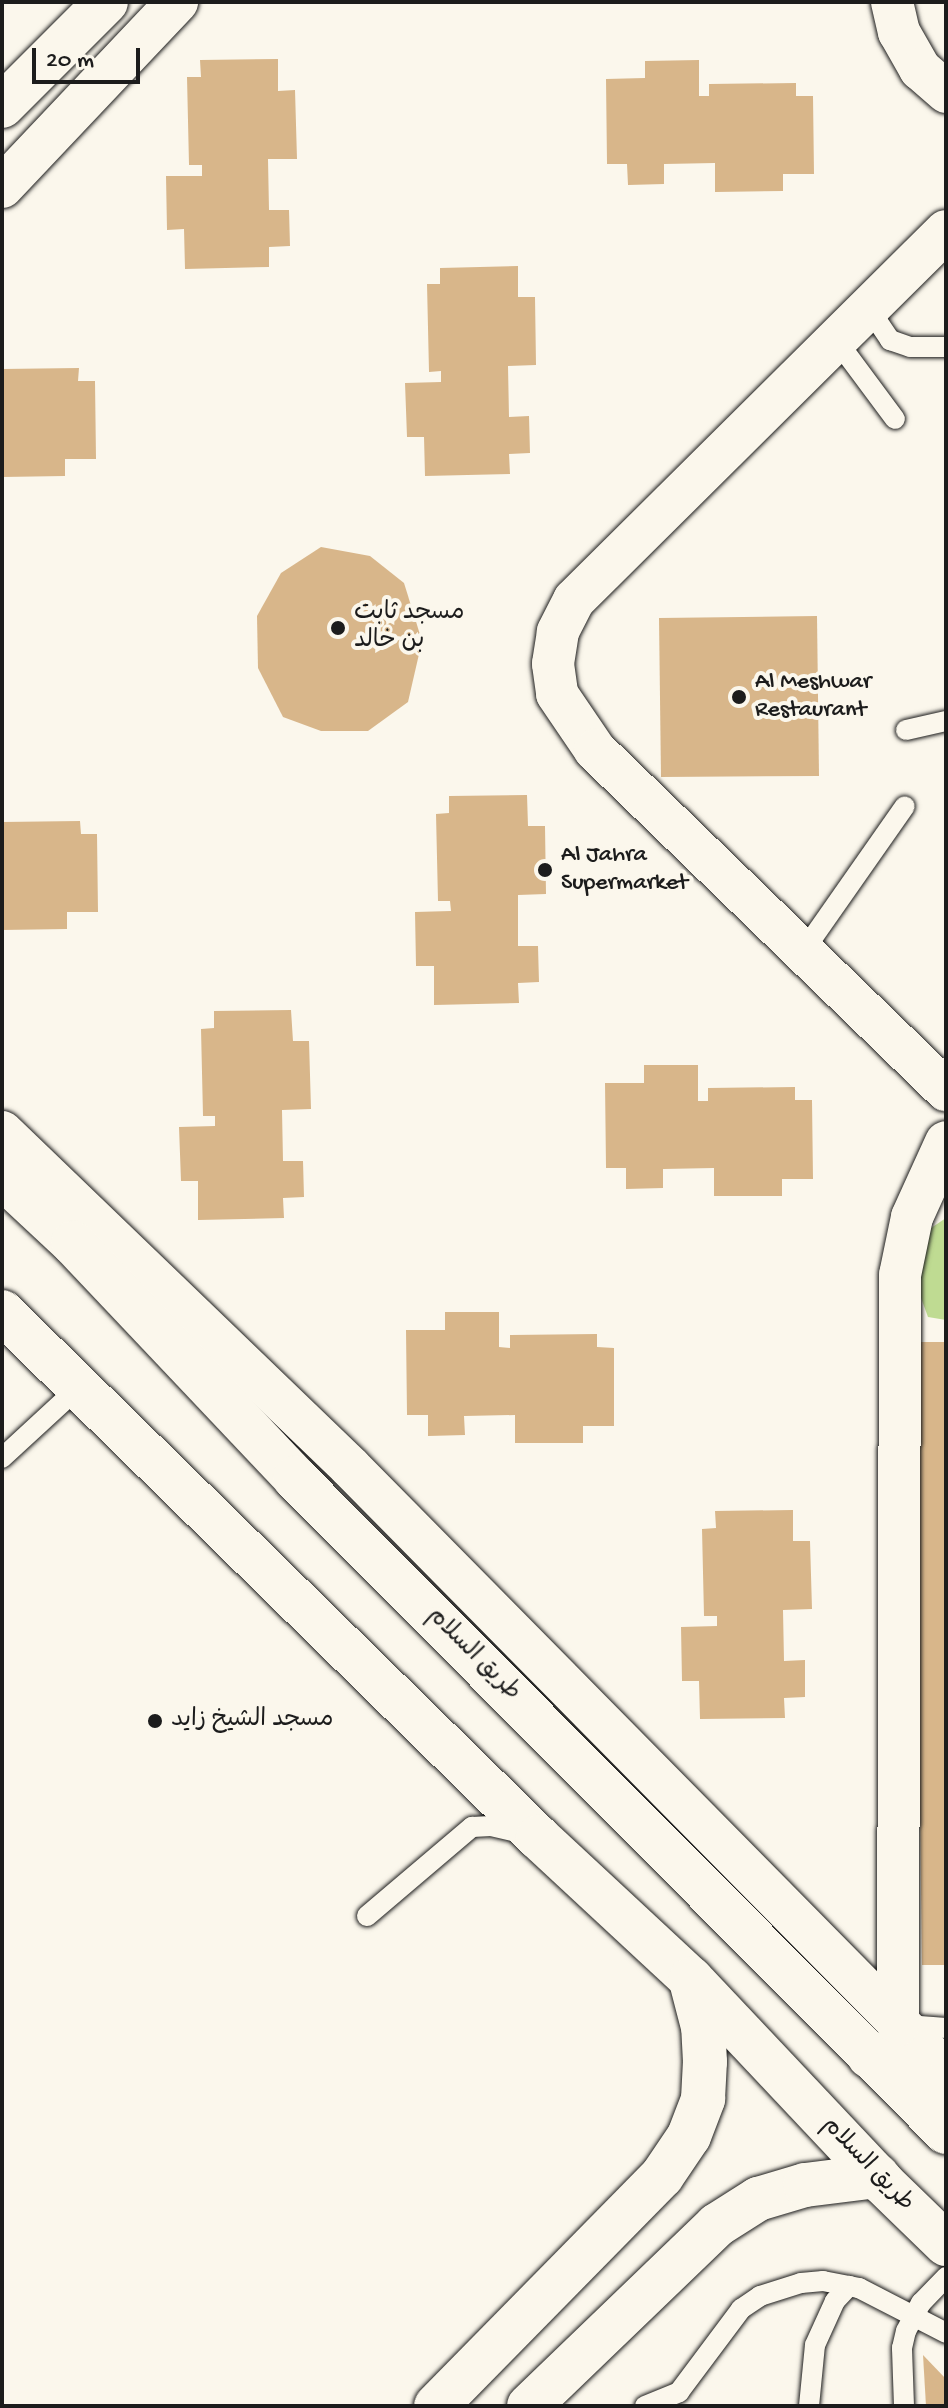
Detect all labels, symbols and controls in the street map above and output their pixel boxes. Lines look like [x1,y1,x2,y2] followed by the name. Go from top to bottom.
[36,32,144,82] scale bar
[46,47,94,76] text: 20 m
[354,600,464,656] place label: مسجد ثابت بن خالد
[329,619,347,637] marker: مسجد ثابت بن خالد
[755,669,871,725] place label: Al Meshwar Restaurant
[730,688,748,706] marker: Al Meshwar Restaurant
[561,842,688,898] place label: Al Jahra Supermarket
[536,861,554,879] marker: Al Jahra Supermarket
[420,1602,526,1708] street label: طريق السلام
[171,1707,334,1735] place label: مسجد الشيخ زايد
[146,1712,164,1730] marker: مسجد الشيخ زايد
[815,2112,919,2218] street label: طريق السلام

